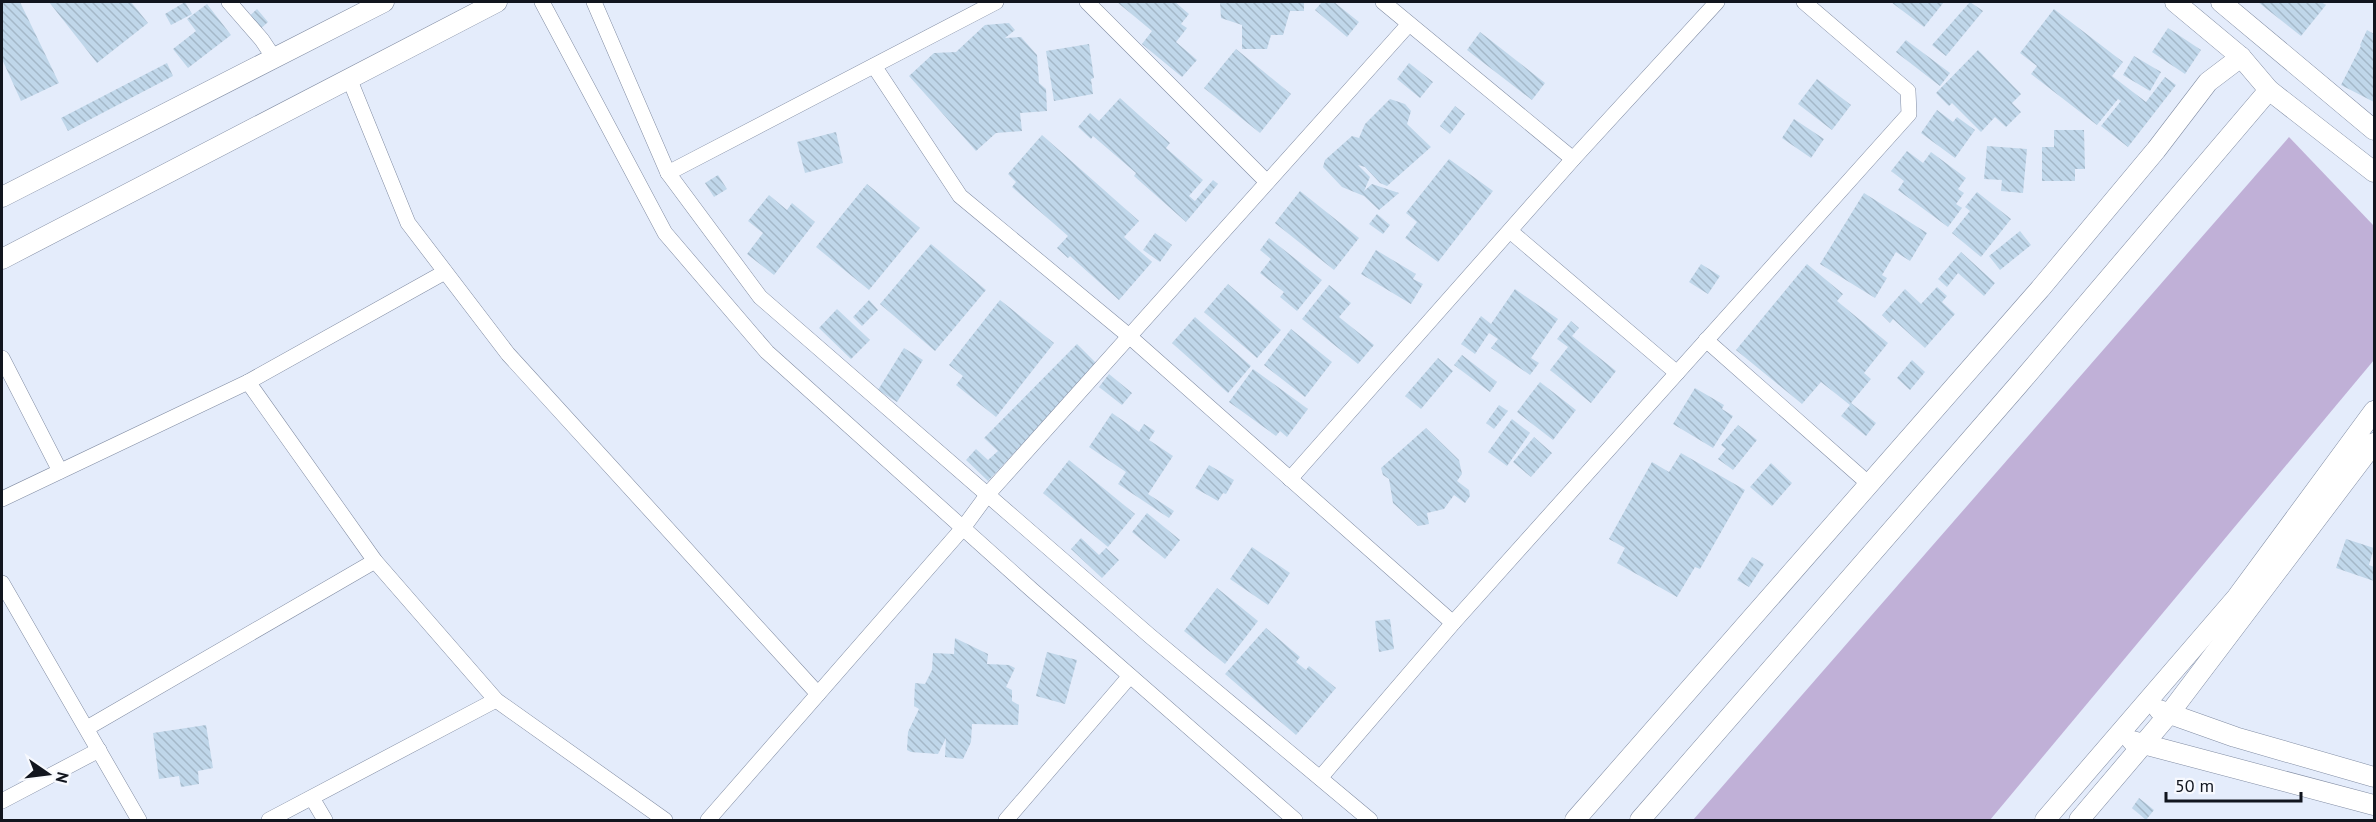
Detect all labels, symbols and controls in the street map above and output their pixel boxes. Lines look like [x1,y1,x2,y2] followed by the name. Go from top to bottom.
[18,744,78,804] north arrow
[2166,765,2301,803] scale bar
[52,770,74,785] text: N
[2175,774,2214,797] text: 50 m

